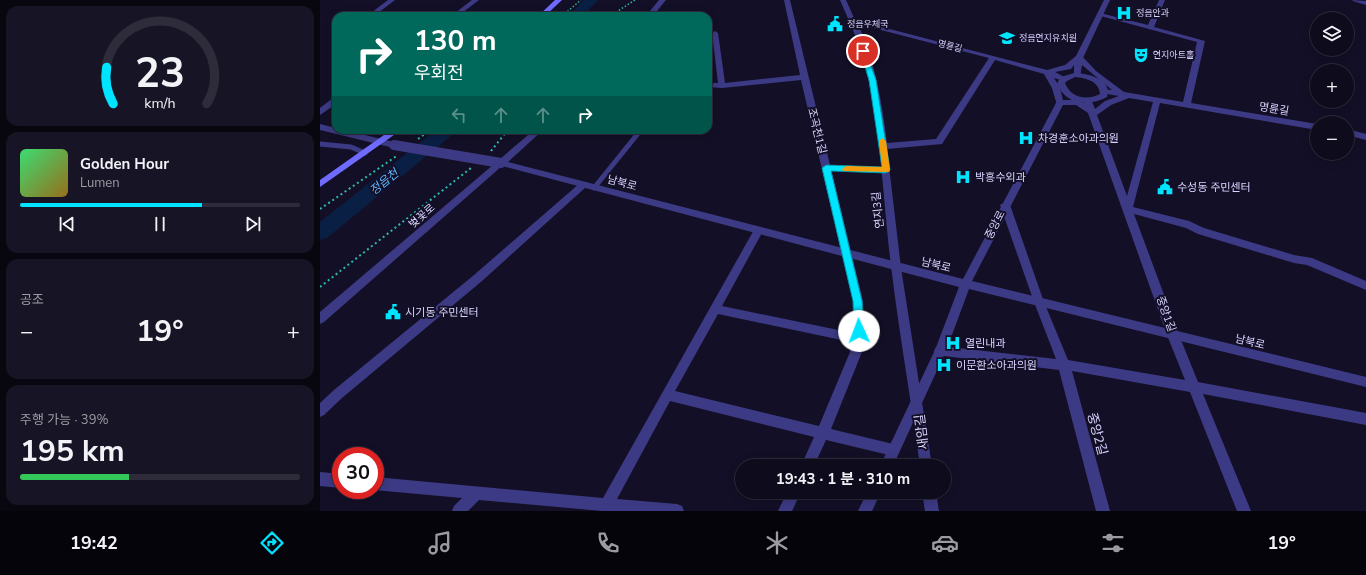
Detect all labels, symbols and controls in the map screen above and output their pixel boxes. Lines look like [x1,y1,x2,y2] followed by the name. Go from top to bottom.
[1115,4,1133,22] hospital icon: 정읍안과
[1136,7,1169,19] place label: 정읍안과
[1310,12,1354,160] map controls
[1310,12,1354,56] button: layers
[826,15,844,33] public building icon: 정읍우체국
[847,18,889,30] place label: 정읍우체국
[414,22,497,60] text: 130 m
[348,28,400,80] icon: right
[998,29,1016,47] school or university icon: 정읍연지유치원
[1019,32,1077,44] place label: 정읍연지유치원
[846,34,880,68] pin
[936,37,964,55] street label: 명륜길
[852,40,874,62] icon: arrive
[135,45,185,102] text: 23
[1132,46,1150,64] theatre icon: 연지아트홀
[1153,49,1194,61] place label: 연지아트홀
[414,61,464,85] text: 우회전
[1310,64,1354,108] button: +
[144,94,176,113] text: km/h
[1258,99,1290,119] street label: 명륜길
[448,104,470,126] icon: left
[490,104,512,126] icon: ahead
[532,104,554,126] icon: ahead
[574,104,596,126] icon: right
[804,106,830,156] street label: 조곡천1길
[1310,116,1354,160] button: −
[1017,129,1035,147] hospital icon: 차경훈소아과의원
[1038,131,1119,146] place label: 차경훈소아과의원
[80,154,169,174] text: Golden Hour
[366,164,403,199] water label: 정읍천
[954,168,972,186] hospital icon: 박흥수외과
[975,170,1026,185] place label: 박흥수외과
[605,172,639,194] street label: 남북로
[80,174,120,192] text: Lumen
[1156,178,1174,196] public building icon: 수성동 주민센터
[1177,180,1251,195] place label: 수성동 주민센터
[869,191,887,229] street label: 연지3길
[406,200,438,232] street label: 벚꽃로
[981,208,1009,242] street label: 중앙로
[56,213,78,235] icon: previous
[149,213,171,235] icon: pause
[242,213,264,235] icon: next
[919,254,953,276] street label: 남북로
[20,291,44,309] text: 공조
[1153,294,1179,334] street label: 중앙1길
[384,303,402,321] public building icon: 시기동 주민센터
[405,305,479,320] place label: 시기동 주민센터
[838,310,880,352] position arrow
[136,311,184,352] text: 19°
[20,317,33,347] text: −
[287,317,300,347] text: +
[1233,331,1267,353] street label: 남북로
[944,334,962,352] hospital icon: 열린내과
[965,336,1005,351] place label: 열린내과
[935,356,953,374] hospital icon: 이문환소아과의원
[956,358,1037,373] place label: 이문환소아과의원
[20,411,109,429] text: 주행 가능 · 39%
[1083,411,1111,457] street label: 중앙2길
[911,413,933,451] street label: 새암길
[20,431,125,472] text: 195 km
[332,447,384,499] speed limit sign: 30
[776,469,910,489] text: 19:43 · 1 분 · 310 m
[258,529,286,557] icon: directions
[426,529,454,557] icon: music
[594,529,622,557] icon: phone
[763,529,791,557] icon: climate
[931,529,959,557] icon: car
[1099,529,1127,557] icon: filters
[70,531,118,555] text: 19:42
[1267,531,1296,555] text: 19°

